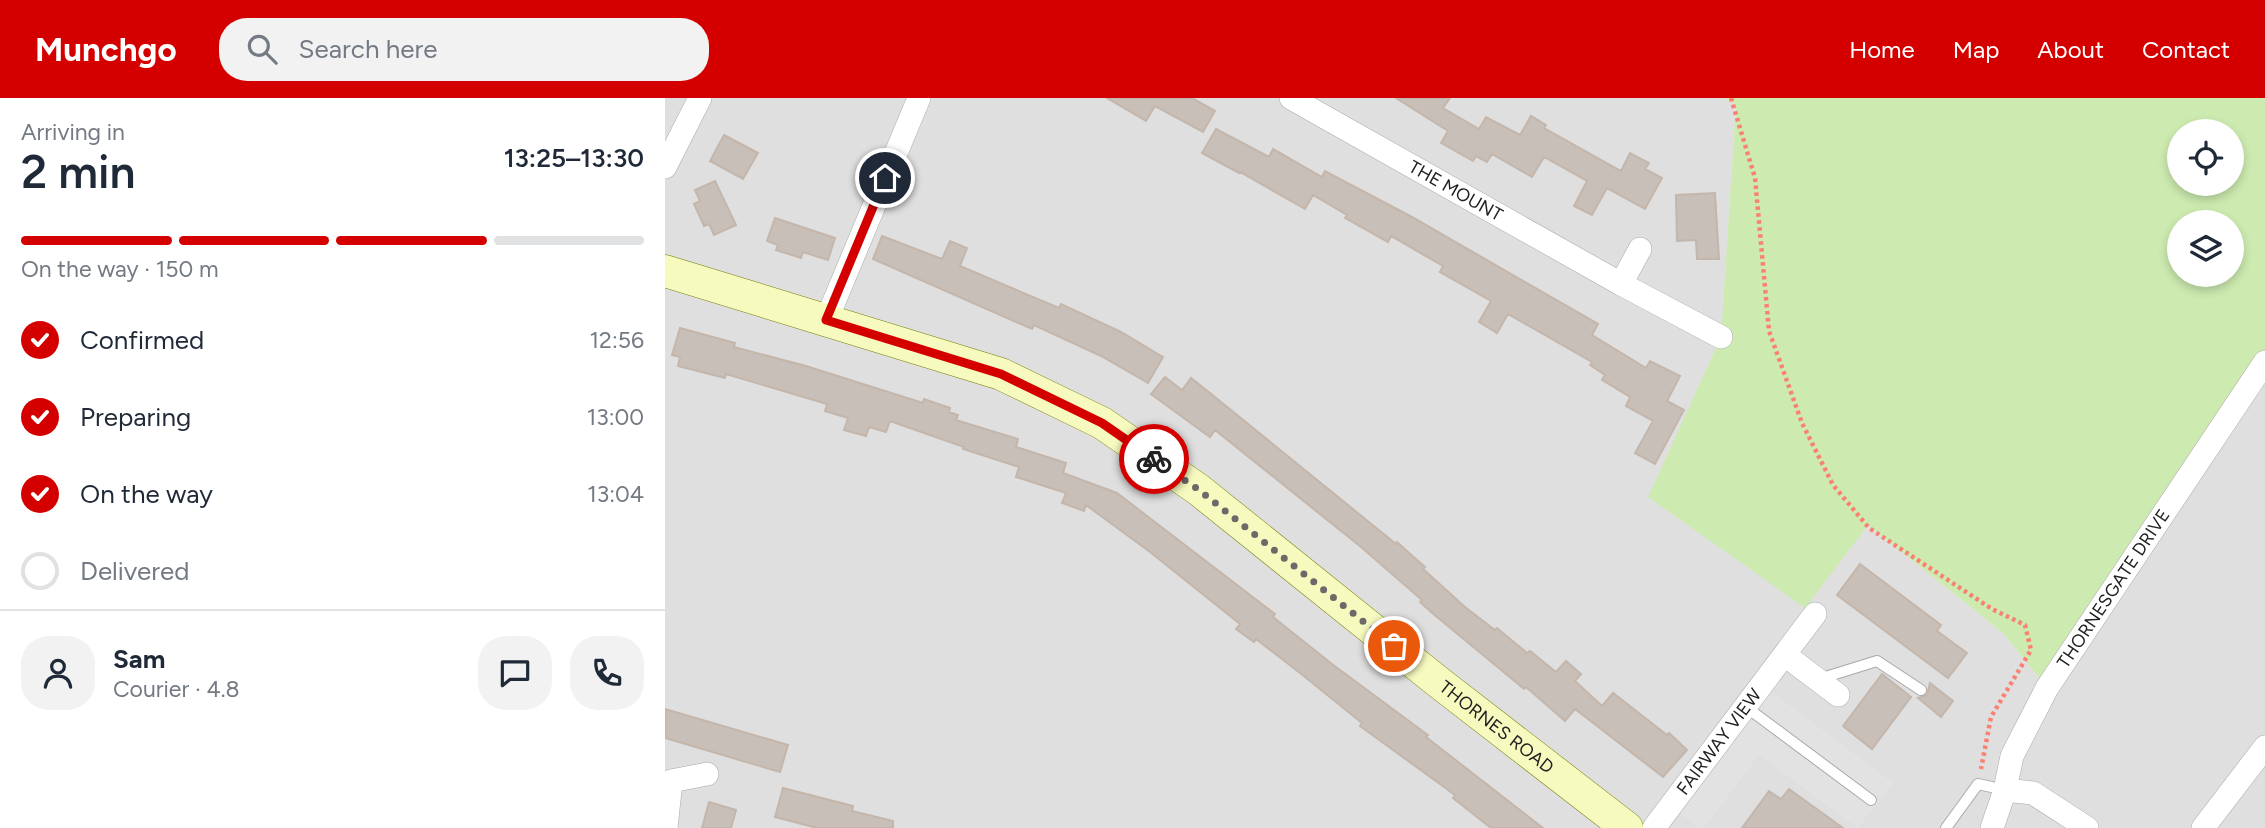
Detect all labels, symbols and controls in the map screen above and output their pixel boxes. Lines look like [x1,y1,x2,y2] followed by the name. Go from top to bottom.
[219,18,709,81] search box
[35,30,177,69] text: Munchgo
[243,30,281,68] icon: search
[299,33,438,65] text: Search here
[1849,35,1915,64] text: Home
[1953,35,1999,64] text: Map
[2037,35,2104,64] text: About
[2142,35,2230,64] text: Contact
[21,118,125,146] text: Arriving in
[2167,119,2244,287] map controls
[2167,119,2244,196] button: locate
[504,142,644,174] text: 13:25–13:30
[21,144,136,200] text: 2 min
[855,148,915,208] pin
[1405,156,1507,226] street label: THE MOUNT
[866,159,904,197] icon: home
[2167,210,2244,287] button: layers
[21,255,218,283] text: On the way · 150 m
[21,321,59,359] icon: check
[80,324,204,356] text: Confirmed
[590,326,644,354] text: 12:56
[21,398,59,436] icon: check
[80,401,191,433] text: Preparing
[587,403,644,431] text: 13:00
[1119,424,1189,494] courier
[1135,440,1173,478] icon: bike
[21,475,59,513] icon: check
[80,478,213,510] text: On the way
[587,480,644,508] text: 13:04
[2052,505,2175,672] street label: THORNESGATE DRIVE
[80,555,189,587] text: Delivered
[1364,616,1424,676] pin
[1375,627,1413,665] icon: bag
[21,636,95,710] button: person
[478,636,552,710] button: chat
[570,636,644,710] button: phone
[113,643,165,675] text: Sam
[113,675,240,703] text: Courier · 4.8
[1435,676,1558,778] street label: THORNES ROAD
[1672,684,1766,799] street label: FAIRWAY VIEW

